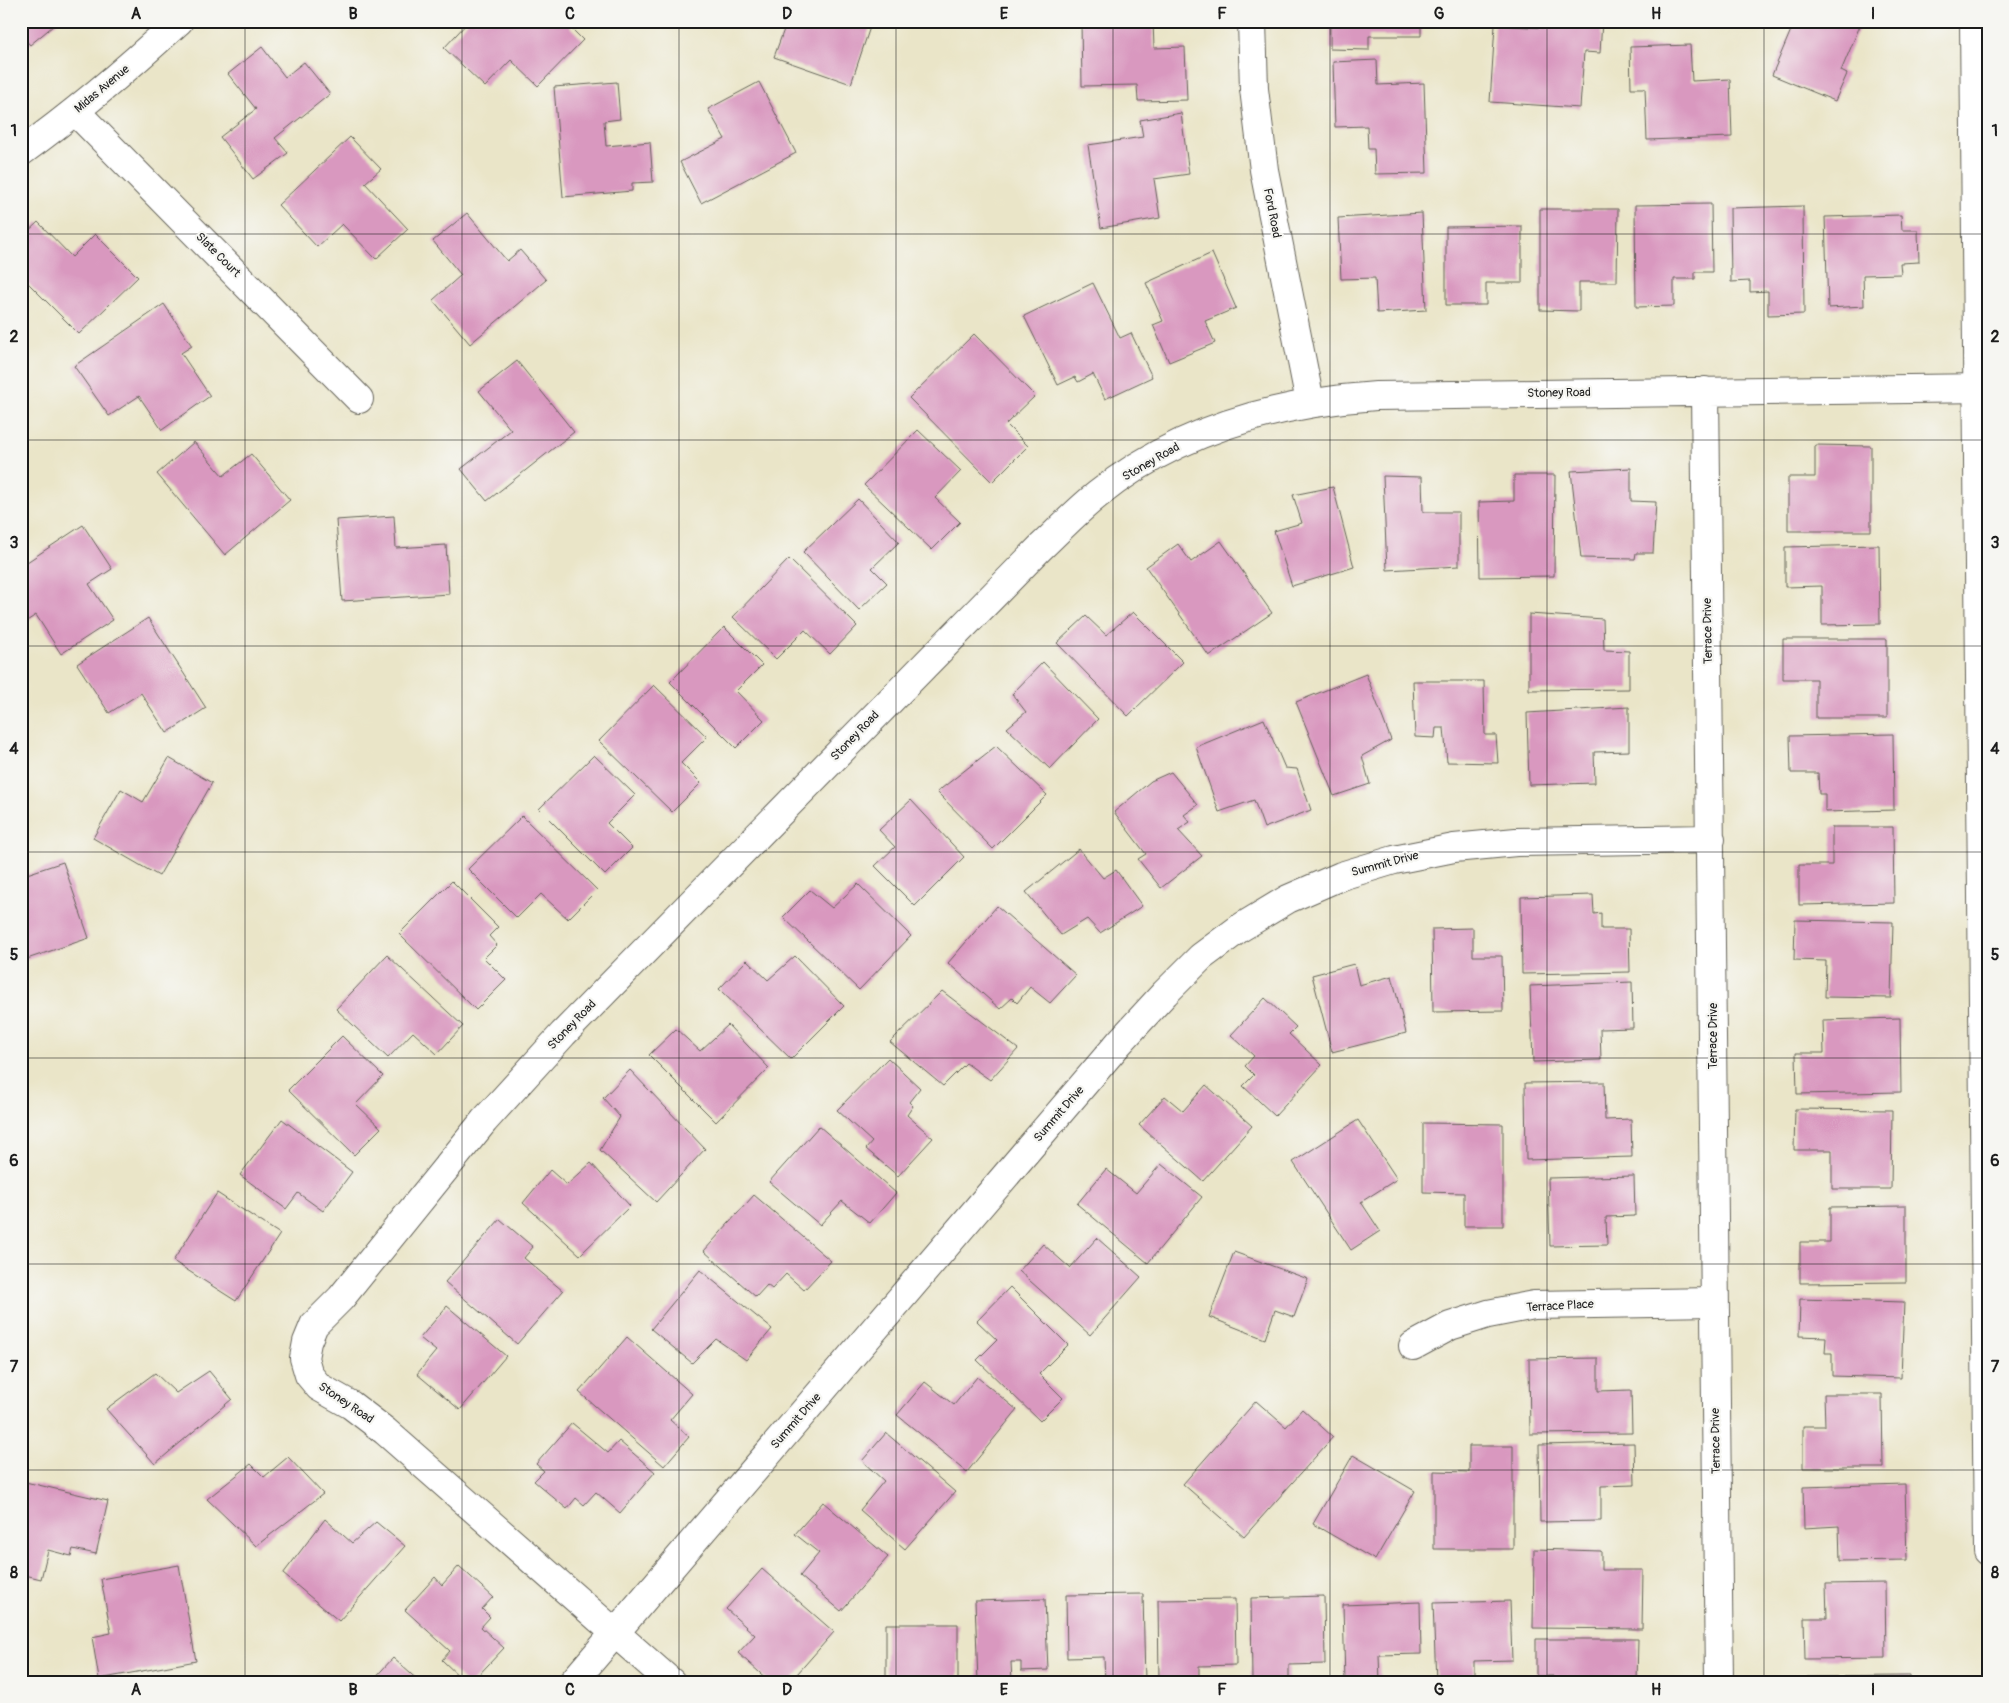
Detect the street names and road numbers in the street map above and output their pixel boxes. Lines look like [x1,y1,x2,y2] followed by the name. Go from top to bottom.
[71,62,133,116] street label: Midas Avenue
[1260,187,1284,239] street label: Ford Road
[192,229,244,281] street label: Slate Court
[1527,385,1591,401] street label: Stoney Road
[1120,440,1182,484] street label: Stoney Road
[1700,598,1716,664] street label: Terrace Drive
[828,708,883,764] street label: Stoney Road
[1350,848,1420,880] street label: Summit Drive
[545,997,600,1053] street label: Stoney Road
[1706,1003,1721,1069] street label: Terrace Drive
[1031,1083,1087,1145] street label: Summit Drive
[1526,1297,1594,1315] street label: Terrace Place
[316,1379,377,1427] street label: Stoney Road
[768,1390,824,1452] street label: Summit Drive
[1708,1408,1724,1474] street label: Terrace Drive

